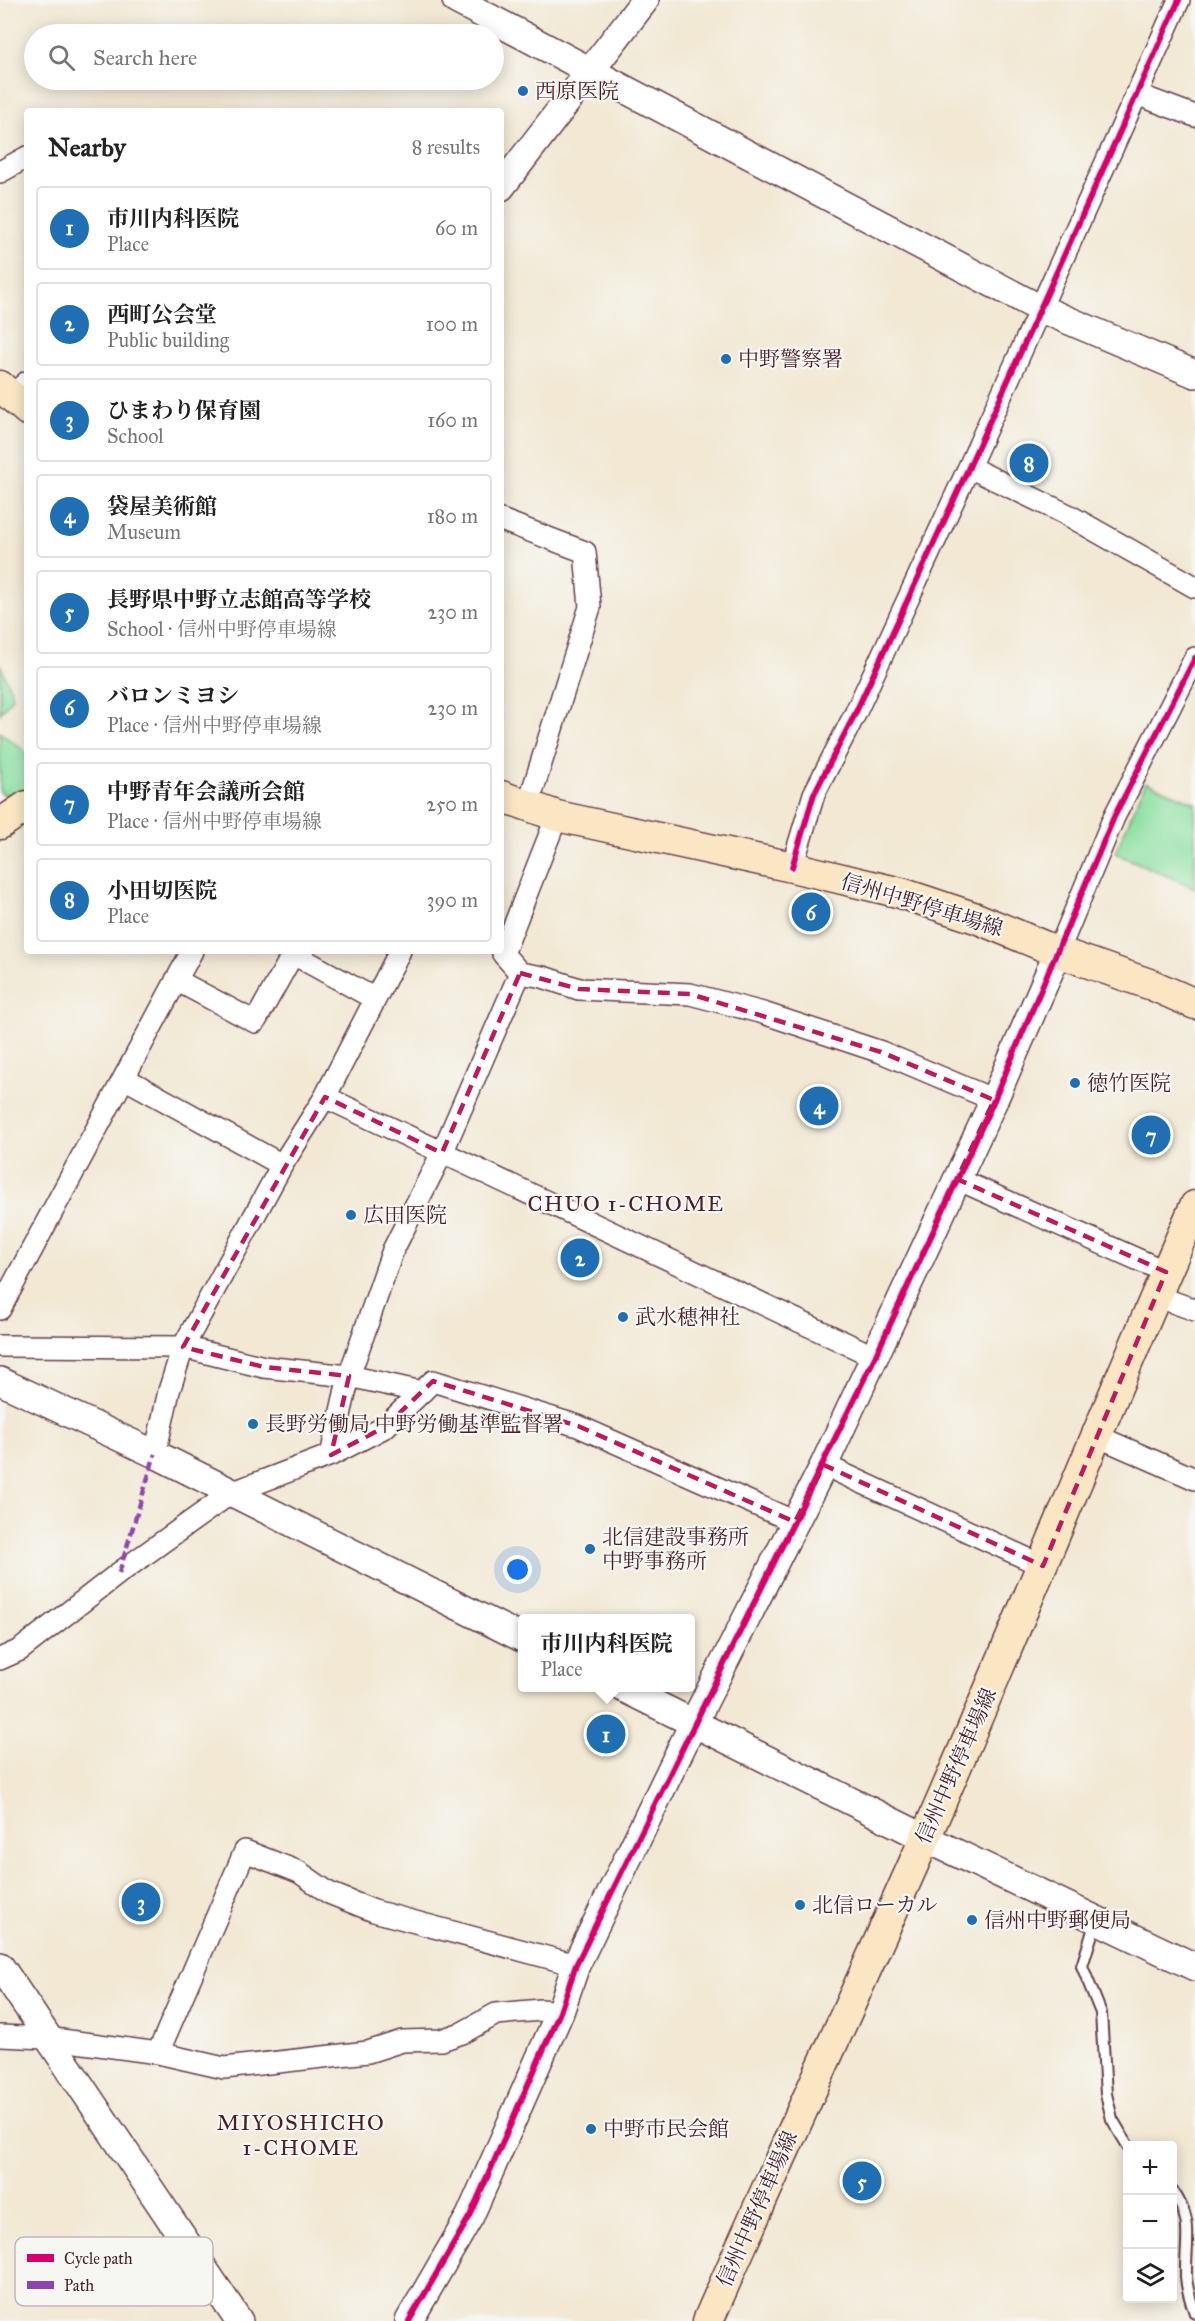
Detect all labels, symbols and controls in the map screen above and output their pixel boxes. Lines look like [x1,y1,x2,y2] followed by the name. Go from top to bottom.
[24,24,504,90] search box
[45,41,78,74] icon: search
[93,44,197,71] text: Search here
[535,78,619,104] place label: 西原医院
[516,84,530,98] marker: 西原医院
[48,131,126,163] text: Nearby
[412,135,480,159] text: 8 results
[107,205,239,232] text: 市川内科医院
[66,216,73,240] text: 1
[435,216,478,240] text: 60 m
[107,232,149,256] text: Place
[107,301,217,328] text: 西町公会堂
[65,312,74,336] text: 2
[426,312,478,336] text: 100 m
[107,328,229,352] text: Public building
[738,346,843,372] place label: 中野警察署
[719,352,733,366] marker: 中野警察署
[107,397,261,424] text: ひまわり保育園
[66,408,74,432] text: 3
[427,408,478,432] text: 160 m
[107,424,164,448] text: School
[1010,440,1048,486] pin: 8
[107,493,217,520] text: 袋屋美術館
[64,504,75,528] text: 4
[427,504,478,528] text: 180 m
[107,520,181,544] text: Museum
[107,586,371,613] text: 長野県中野立志館高等学校
[65,600,74,624] text: 5
[427,600,478,624] text: 230 m
[107,617,337,641] text: School · 信州中野停車場線
[107,682,239,709] text: バロンミヨシ
[64,696,75,720] text: 6
[427,696,478,720] text: 230 m
[107,713,322,737] text: Place · 信州中野停車場線
[107,778,305,805] text: 中野青年会議所会館
[64,792,75,816] text: 7
[426,792,478,816] text: 250 m
[107,809,322,833] text: Place · 信州中野停車場線
[838,868,1006,942] street label: 信州中野停車場線
[107,877,217,904] text: 小田切医院
[64,888,75,912] text: 8
[427,888,478,912] text: 390 m
[792,890,830,934] pin: 6
[107,904,149,928] text: Place
[1087,1070,1171,1096] place label: 徳竹医院
[1068,1076,1082,1090] marker: 徳竹医院
[800,1084,838,1128] pin: 4
[1132,1112,1170,1158] pin: 7
[527,1190,725,1217] district label: CHUO 1-CHOME
[363,1202,447,1228] place label: 広田医院
[344,1208,358,1222] marker: 広田医院
[560,1236,600,1280] pin: 2
[635,1304,740,1330] place label: 武水穂神社
[616,1310,630,1324] marker: 武水穂神社
[265,1411,564,1437] place label: 長野労働局 中野労働基準監督署
[246,1417,260,1431] marker: 長野労働局 中野労働基準監督署
[602,1524,749,1574] place label: 北信建設事務所 中野事務所
[583,1542,597,1556] marker: 北信建設事務所 中野事務所
[503,1555,532,1584] your location
[518,1614,695,1692] popup
[540,1630,673,1657] text: 市川内科医院
[540,1657,583,1681] text: Place
[910,1684,1002,1848] street label: 信州中野停車場線
[586,1712,626,1756] pin: 1
[122,1880,160,1924] pin: 3
[812,1892,938,1918] place label: 北信ローカル
[793,1898,807,1912] marker: 北信ローカル
[984,1907,1131,1933] place label: 信州中野郵便局
[965,1913,979,1927] marker: 信州中野郵便局
[217,2109,385,2161] district label: MIYOSHICHO 1-CHOME
[603,2116,729,2142] place label: 中野市民会館
[584,2122,598,2136] marker: 中野市民会館
[711,2127,803,2291] street label: 信州中野停車場線
[1123,2141,1177,2303] map controls
[1123,2141,1177,2195] button: +
[842,2158,882,2204] pin: 5
[1123,2195,1177,2249] button: −
[15,2237,213,2306] legend
[64,2249,133,2268] text: Cycle path
[1123,2249,1177,2303] button: layers
[64,2276,94,2295] text: Path

